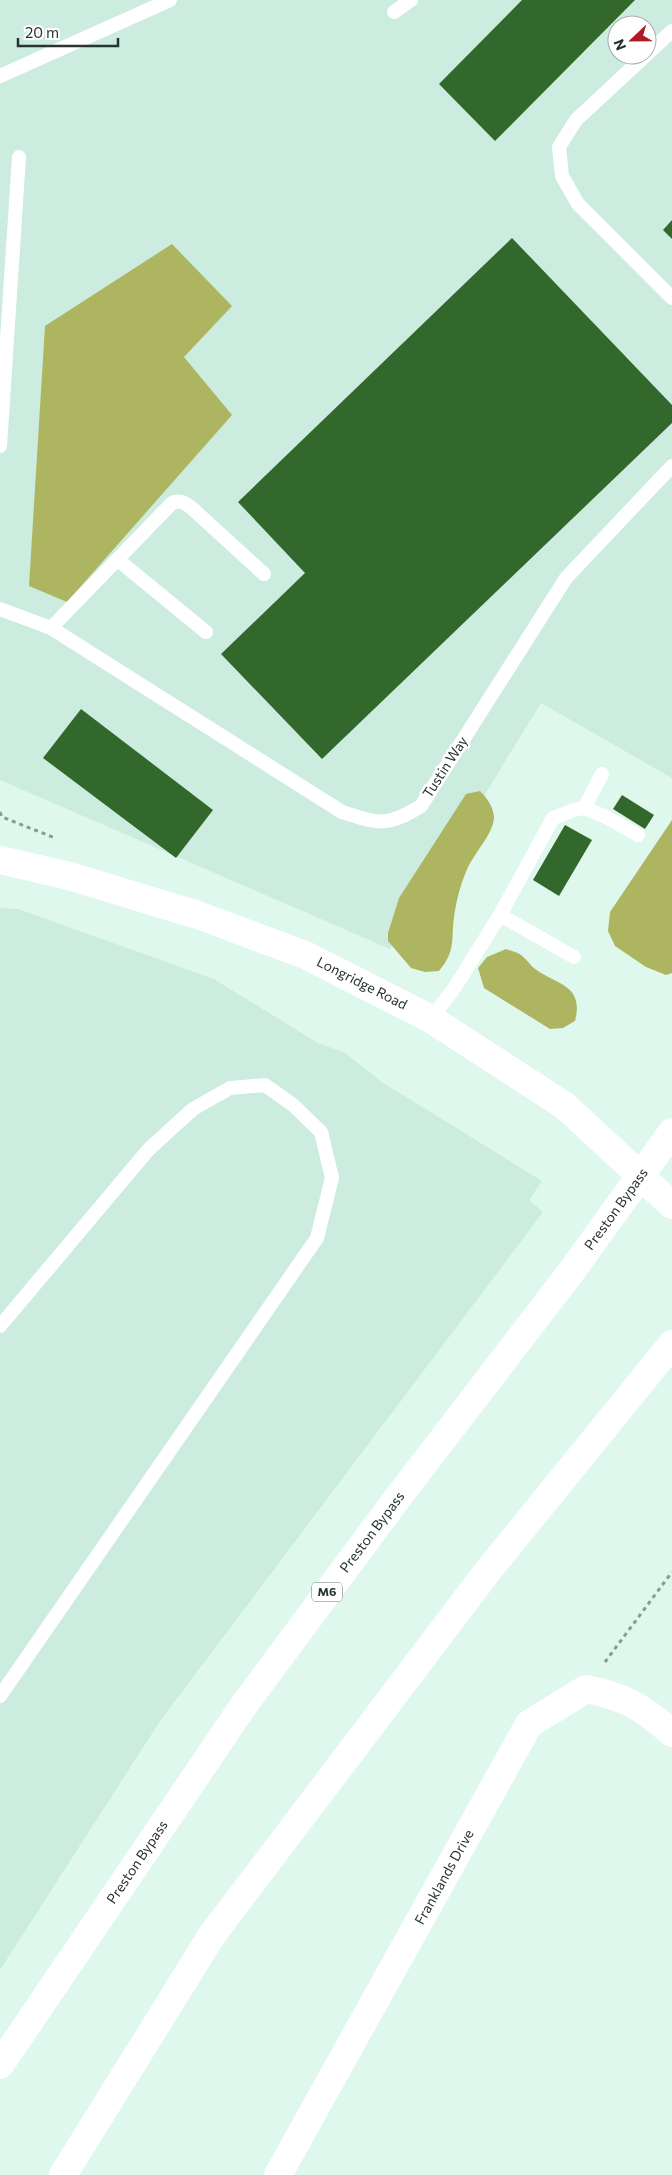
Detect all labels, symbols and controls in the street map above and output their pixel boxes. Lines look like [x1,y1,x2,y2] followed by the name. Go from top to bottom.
[18,15,118,47] scale bar
[607,15,657,65] north arrow
[25,23,59,41] text: 20 m
[610,37,629,53] text: N
[418,733,471,801] street label: Tustin Way
[314,952,410,1013] street label: Longridge Road
[580,1164,651,1253] street label: Preston Bypass
[336,1488,408,1576] street label: Preston Bypass
[312,1582,342,1601] road number: M6
[102,1817,171,1907] street label: Preston Bypass
[410,1826,477,1927] street label: Franklands Drive

